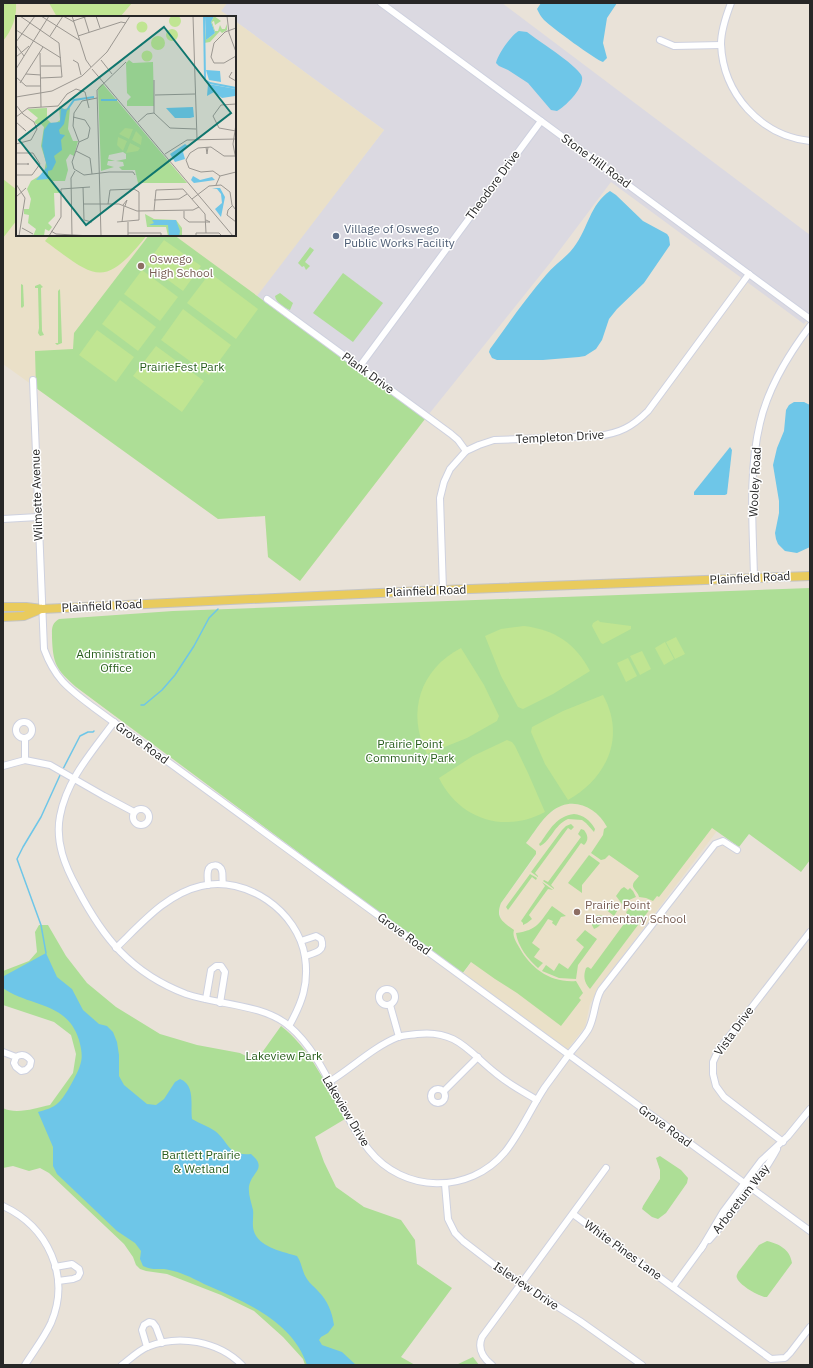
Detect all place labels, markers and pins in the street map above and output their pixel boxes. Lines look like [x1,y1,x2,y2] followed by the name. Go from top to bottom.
[344,221,455,250] place label: Village of Oswego Public Works Facility
[331,231,341,241] marker: Village of Oswego Public Works Facility
[149,251,213,280] place label: Oswego High School
[136,261,146,271] marker: Oswego High School
[585,897,686,926] place label: Prairie Point Elementary School
[572,907,582,917] marker: Prairie Point Elementary School

